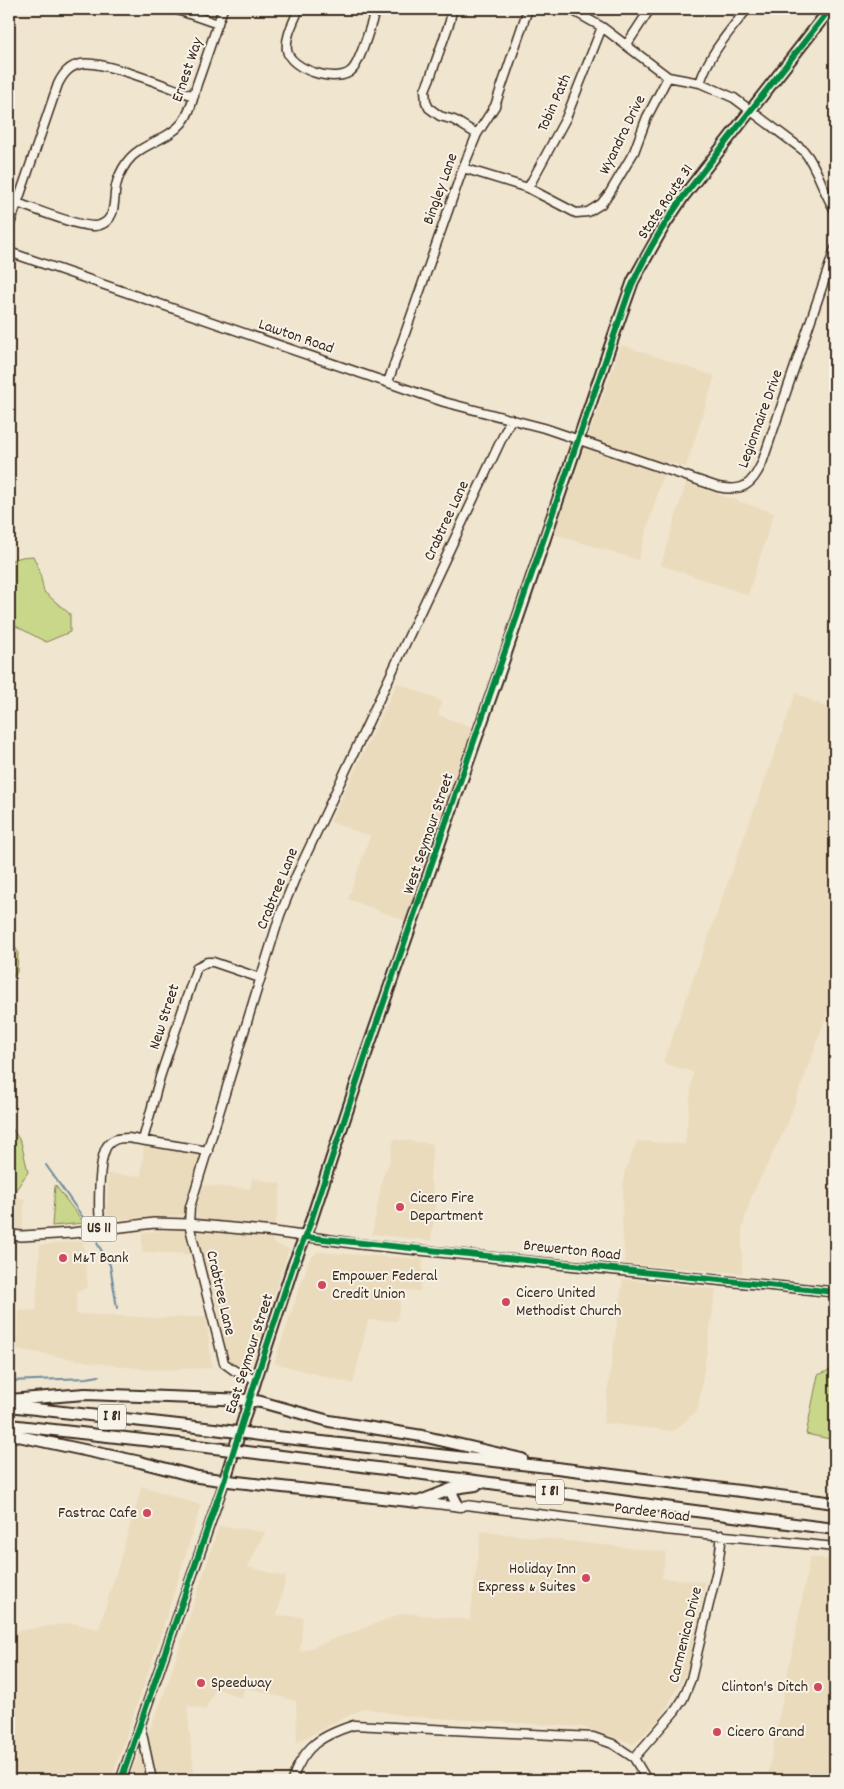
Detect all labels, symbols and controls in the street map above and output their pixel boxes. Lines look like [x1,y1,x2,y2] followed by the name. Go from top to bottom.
[166,34,210,105] street label: Ernest Way
[532,70,578,136] street label: Tobin Path
[594,91,652,179] street label: Wyandra Drive
[417,150,465,228] street label: Bingley Lane
[632,160,700,244] street label: State Route 31
[255,313,337,361] street label: Lawton Road
[733,367,789,471] street label: Legionnaire Drive
[418,477,476,565] street label: Crabtree Lane
[398,770,461,898] street label: West Seymour Street
[251,845,305,933] street label: Crabtree Lane
[144,981,186,1053] street label: New Street
[410,1187,483,1228] place label: Cicero Fire Department
[394,1201,406,1213] marker: Cicero Fire Department
[82,1216,116,1242] road number: US 11
[522,1234,622,1268] street label: Brewerton Road
[73,1247,129,1270] place label: M&T Bank
[199,1248,241,1338] street label: Crabtree Lane
[57,1252,69,1264] marker: M&T Bank
[332,1265,438,1306] place label: Empower Federal Credit Union
[316,1279,328,1291] marker: Empower Federal Credit Union
[516,1282,621,1323] place label: Cicero United Methodist Church
[220,1291,280,1417] street label: East Seymour Street
[500,1296,512,1308] marker: Cicero United Methodist Church
[98,1404,126,1430] road number: I 81
[536,1480,564,1504] road number: I 81
[613,1497,691,1529] street label: Pardee Road
[58,1502,137,1525] place label: Fastrac Cafe
[141,1507,153,1519] marker: Fastrac Cafe
[478,1558,576,1599] place label: Holiday Inn Express & Suites
[580,1572,592,1584] marker: Holiday Inn Express & Suites
[663,1585,709,1685] street label: Carmenica Drive
[211,1672,272,1695] place label: Speedway
[721,1676,808,1699] place label: Clinton's Ditch
[195,1677,207,1689] marker: Speedway
[812,1681,824,1693] marker: Clinton's Ditch
[727,1721,804,1744] place label: Cicero Grand
[711,1726,723,1738] marker: Cicero Grand

